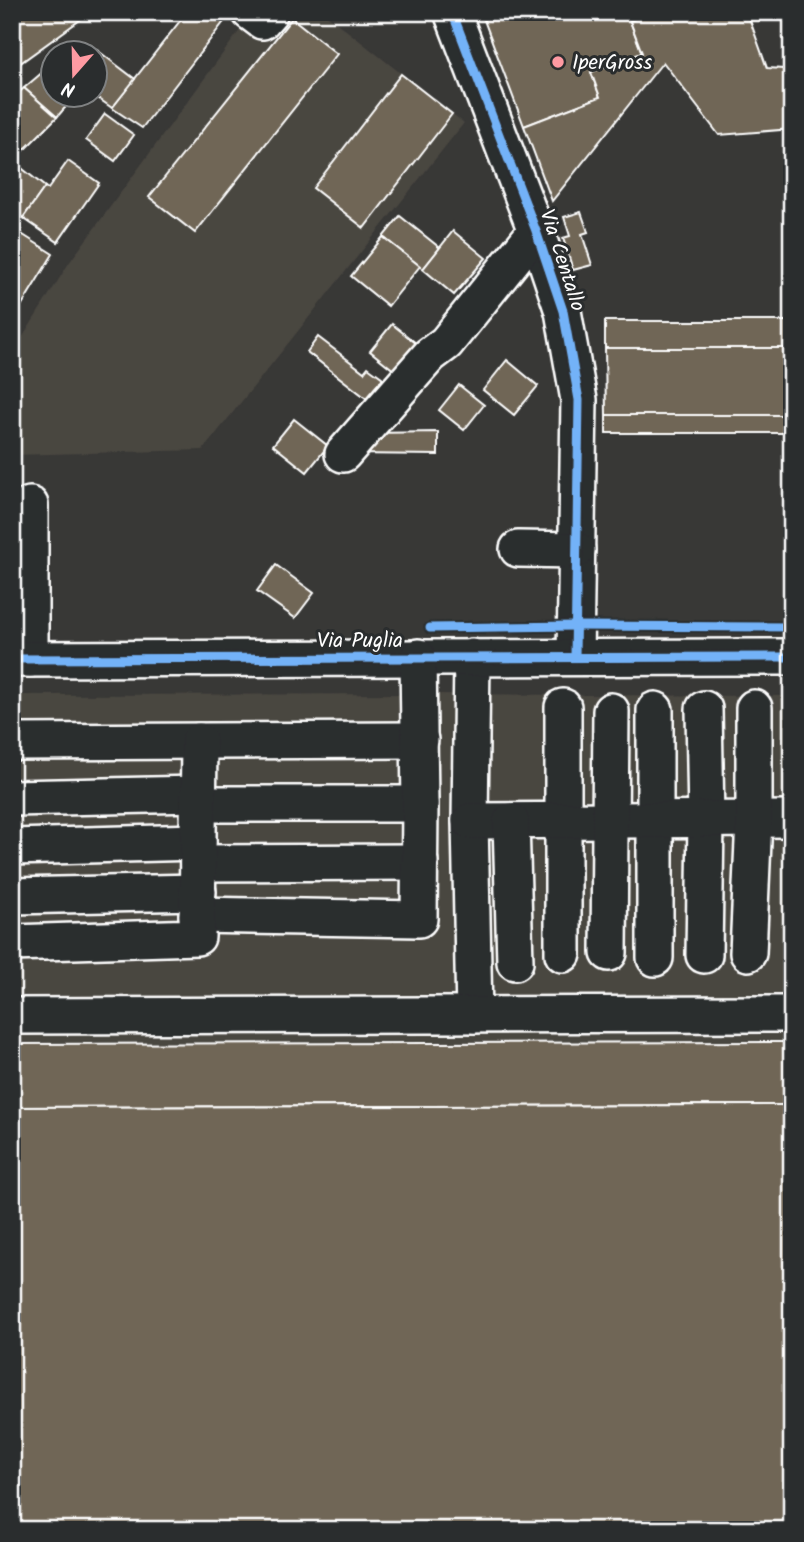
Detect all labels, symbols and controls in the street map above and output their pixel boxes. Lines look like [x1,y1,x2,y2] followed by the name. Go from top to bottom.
[38,38,108,108] north arrow
[572,47,652,80] place label: IperGross
[550,54,566,70] marker: IperGross
[58,72,80,104] text: N
[530,205,594,316] street label: Via Centallo
[317,625,403,658] street label: Via Puglia

